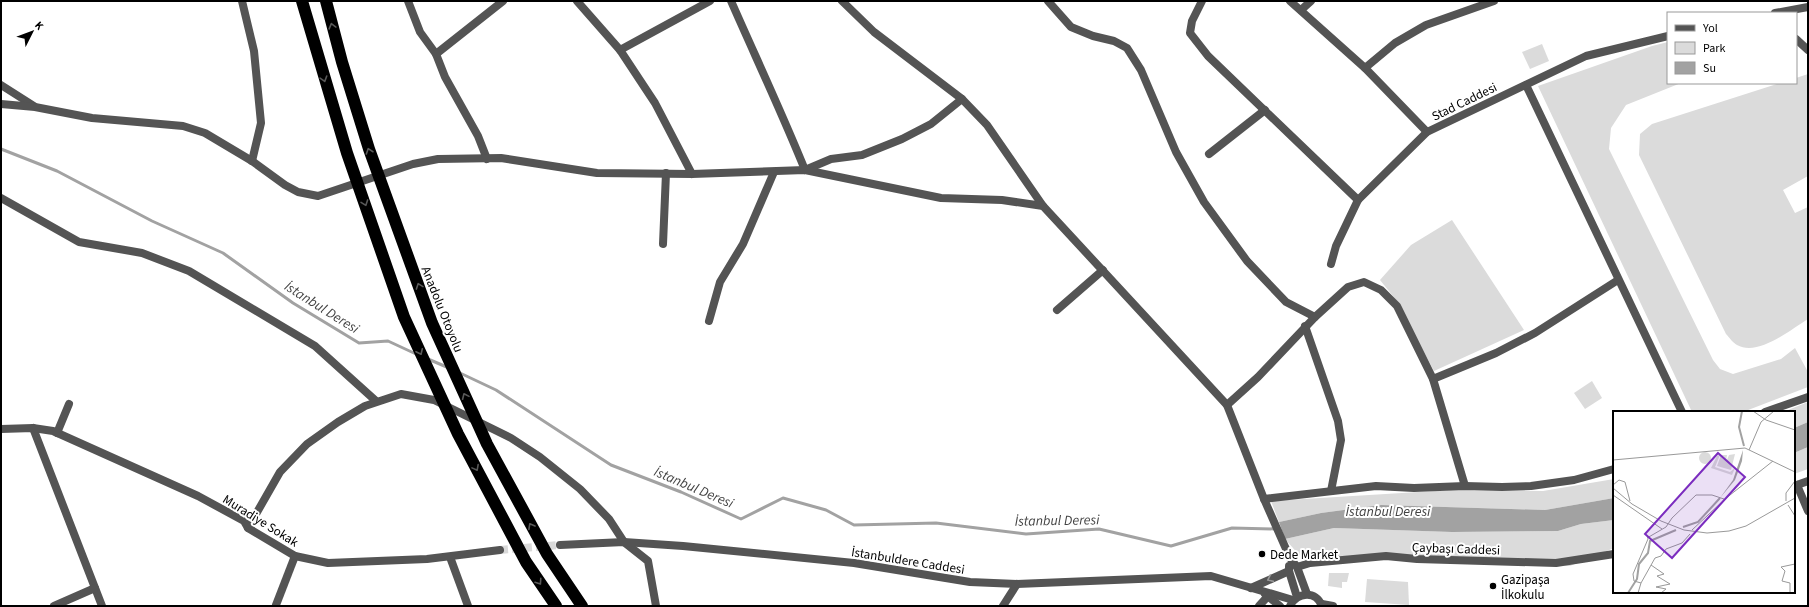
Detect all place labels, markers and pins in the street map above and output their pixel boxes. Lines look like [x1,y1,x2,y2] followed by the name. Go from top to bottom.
[1270,546,1339,564] place label: Dede Market
[1257,549,1267,559] marker: Dede Market
[1501,571,1550,604] place label: Gazipaşa İlkokulu
[1488,581,1498,591] marker: Gazipaşa İlkokulu

